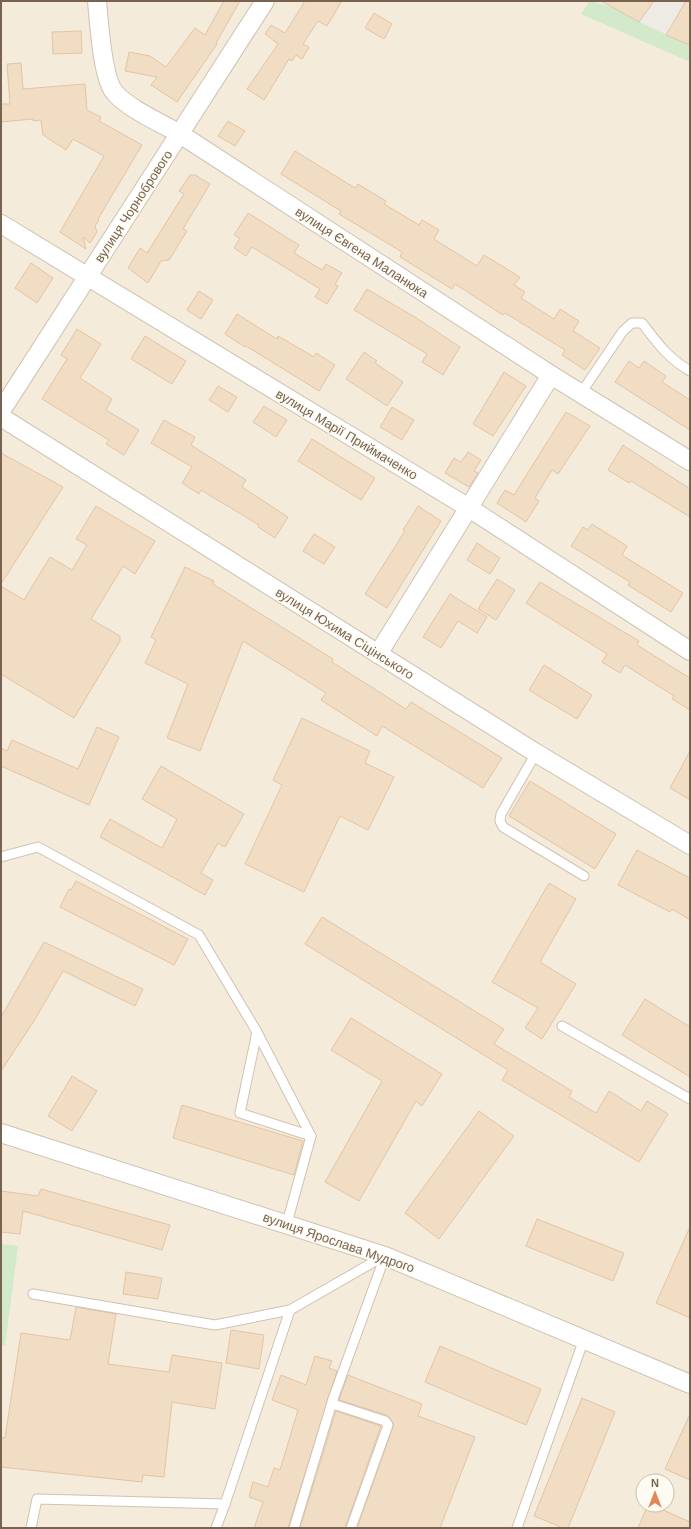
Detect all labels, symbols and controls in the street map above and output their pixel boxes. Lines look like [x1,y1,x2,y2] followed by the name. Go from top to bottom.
[91,147,175,265] street label: вулиця Чорнобрового
[293,204,431,301] street label: вулиця Євгена Маланюка
[273,386,420,483] street label: вулиця Марії Приймаченко
[273,585,417,682] street label: вулиця Юхима Сіцінського
[261,1209,417,1276] street label: вулиця Ярослава Мудрого
[635,1473,675,1513] north arrow
[651,1477,659,1489] text: N

